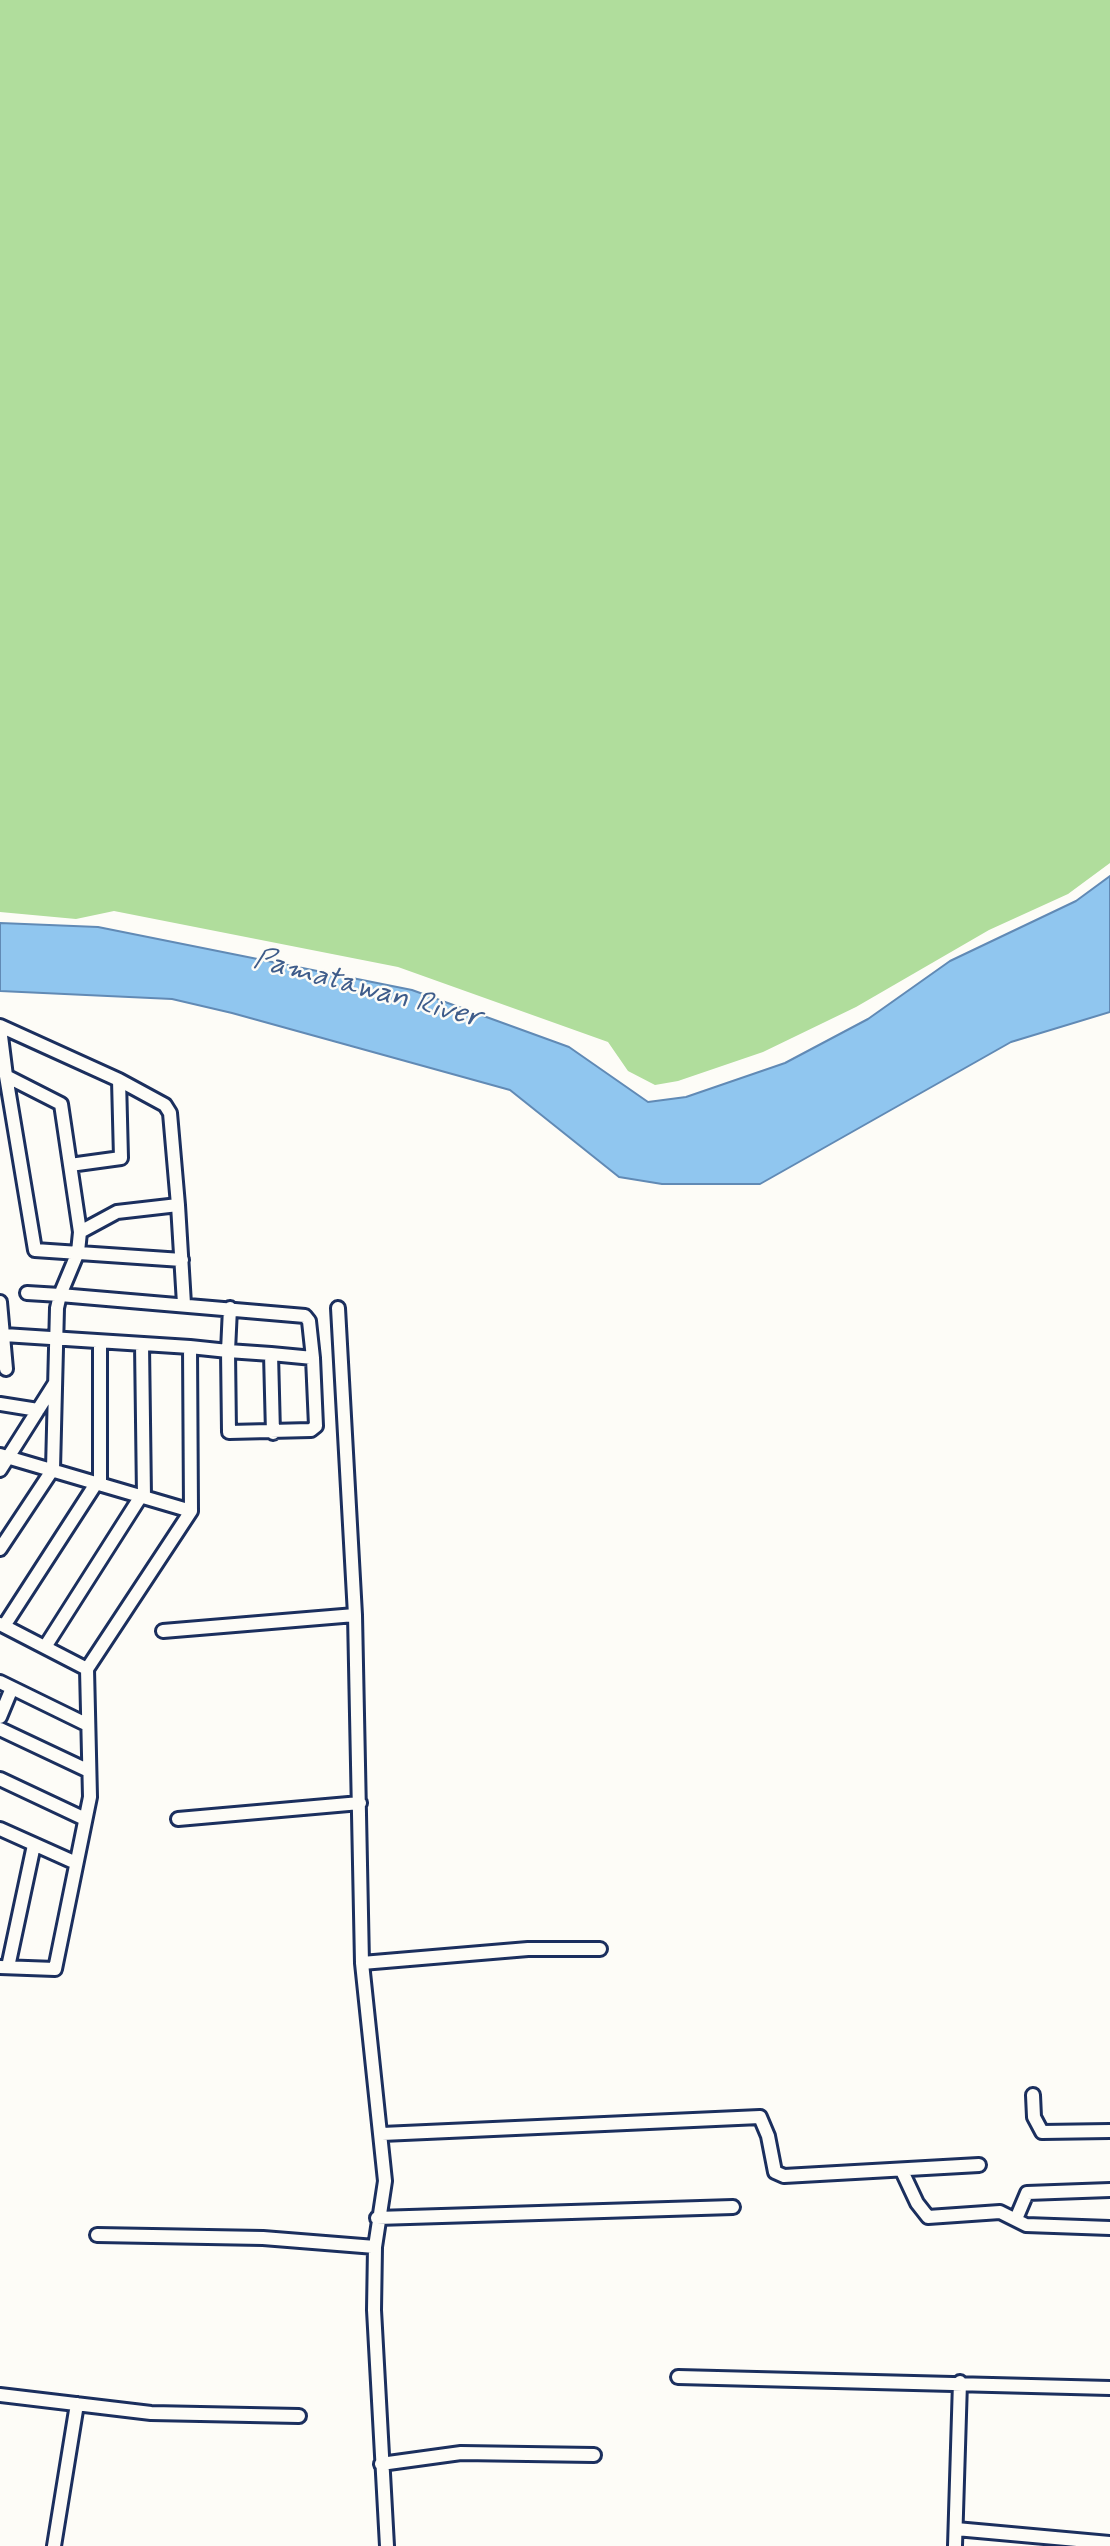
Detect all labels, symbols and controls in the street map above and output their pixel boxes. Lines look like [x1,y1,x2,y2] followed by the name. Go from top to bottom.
[250,942,484,1038] water label: Pamatawan River

